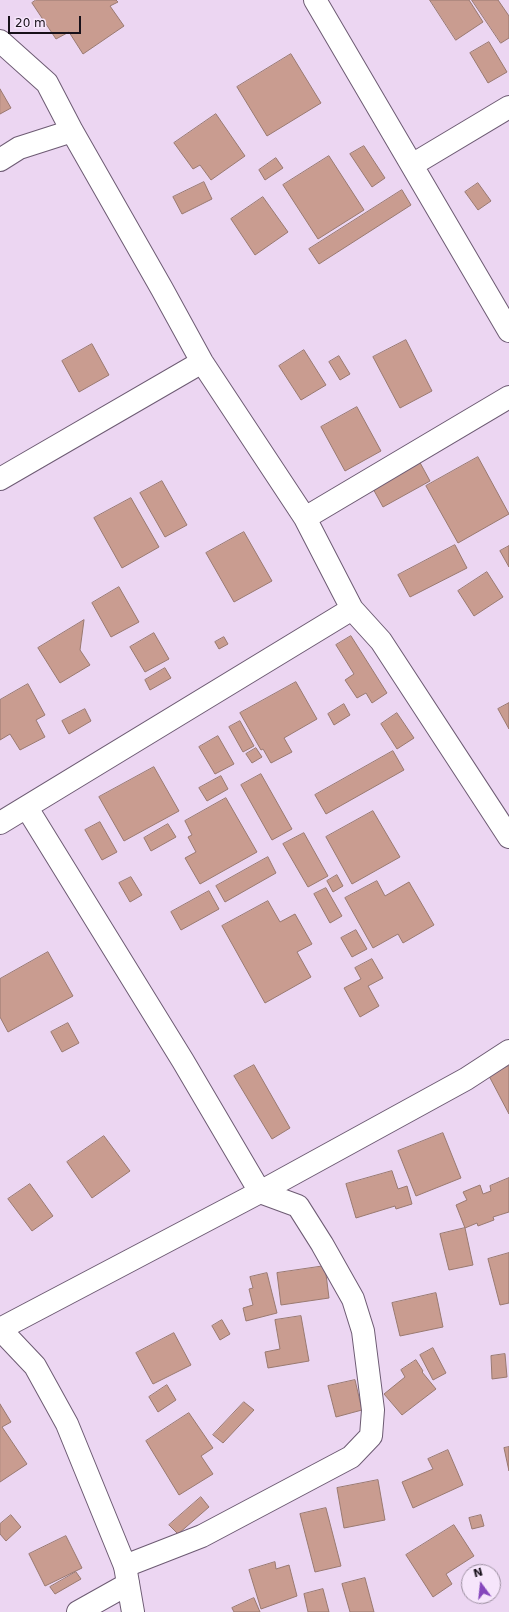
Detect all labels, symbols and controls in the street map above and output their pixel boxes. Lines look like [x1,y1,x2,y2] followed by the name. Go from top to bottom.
[10,8,83,34] scale bar
[15,16,46,30] text: 20 m
[461,1564,501,1604] north arrow
[472,1565,484,1580] text: N

